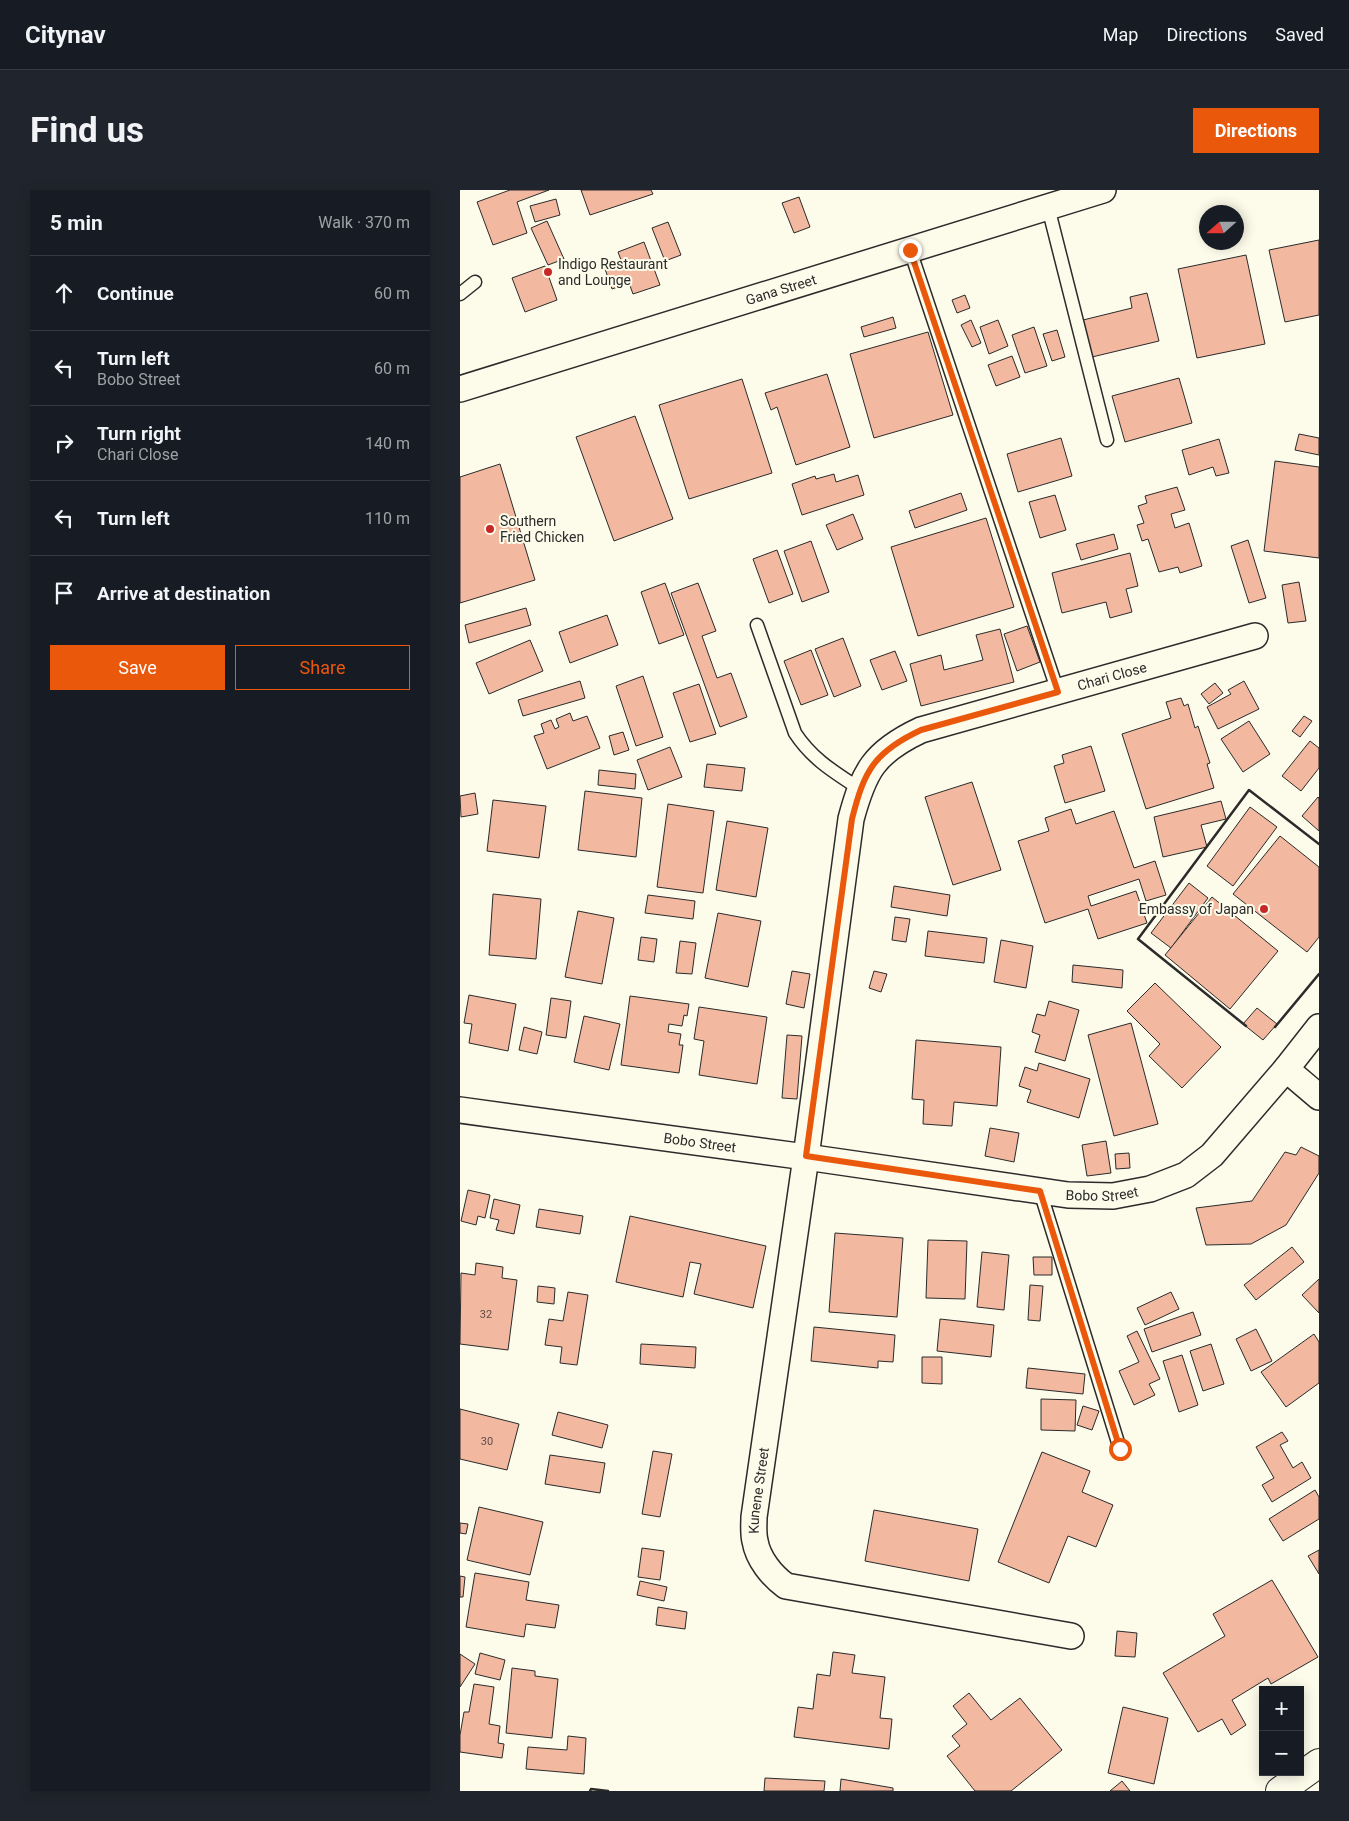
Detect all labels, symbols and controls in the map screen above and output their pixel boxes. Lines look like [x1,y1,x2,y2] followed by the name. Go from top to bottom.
[25,21,106,49] text: Citynav
[1103,24,1138,45] text: Map
[1166,24,1247,45] text: Directions
[1275,24,1324,45] text: Saved
[1193,108,1319,153] button: Directions
[30,110,144,151] text: Find us
[1199,205,1244,250] north arrow
[50,211,103,235] text: 5 min
[318,213,410,232] text: Walk · 370 m
[899,239,922,262] route end
[558,256,668,288] place label: Indigo Restaurant and Lounge
[542,266,554,278] marker: Indigo Restaurant and Lounge
[744,271,819,308] street label: Gana Street
[50,279,78,307] icon: ahead
[97,282,174,305] text: Continue
[374,284,410,303] text: 60 m
[97,347,170,370] text: Turn left
[50,354,78,382] icon: left
[374,359,410,378] text: 60 m
[97,370,180,389] text: Bobo Street
[97,422,181,445] text: Turn right
[50,429,78,457] icon: right
[365,434,410,453] text: 140 m
[97,445,178,464] text: Chari Close
[50,504,78,532] icon: left
[97,507,170,530] text: Turn left
[365,509,410,528] text: 110 m
[500,513,584,545] place label: Southern Fried Chicken
[484,523,496,535] marker: Southern Fried Chicken
[50,579,78,607] icon: arrive
[97,582,270,605] text: Arrive at destination
[50,645,225,690] button: Save
[235,645,410,690] button: Share
[1075,659,1148,694] street label: Chari Close
[1139,901,1254,917] place label: Embassy of Japan
[1258,903,1270,915] marker: Embassy of Japan
[663,1130,737,1155] street label: Bobo Street
[1065,1183,1140,1204] street label: Bobo Street
[480,1308,492,1321] house number: 32
[481,1435,493,1448] house number: 30
[1109,1438,1132,1461] route start
[746,1446,772,1534] street label: Kunene Street
[1259,1686,1304,1776] map controls
[1259,1686,1304,1731] button: +
[1259,1731,1304,1776] button: −

